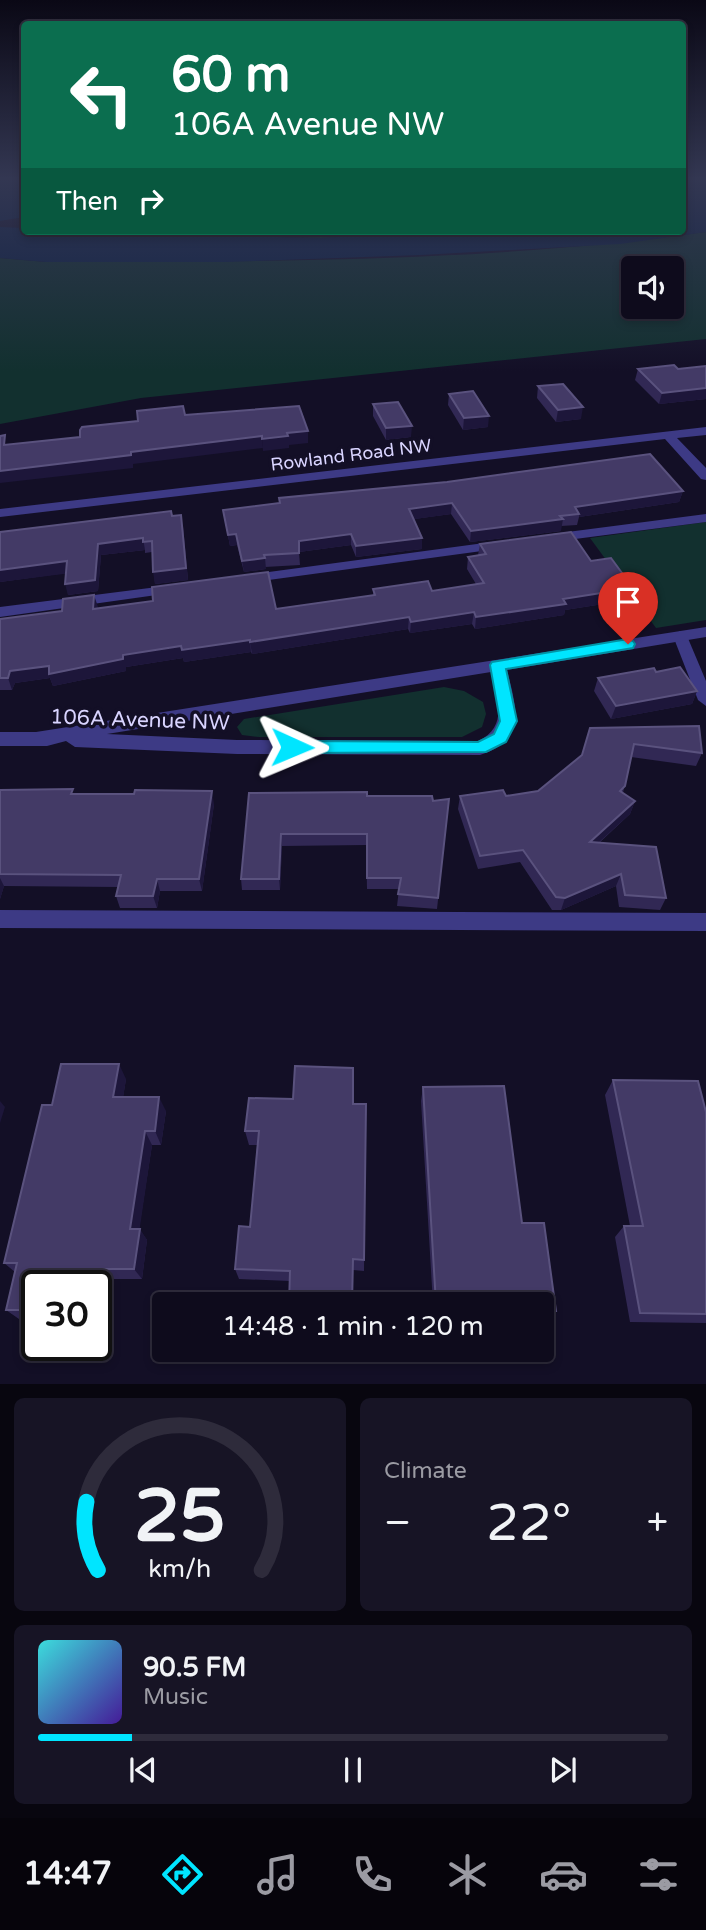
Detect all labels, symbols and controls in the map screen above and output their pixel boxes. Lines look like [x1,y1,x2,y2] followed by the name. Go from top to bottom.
[171,46,290,105] text: 60 m
[56,49,147,140] icon: left
[171,106,444,144] text: 106A Avenue NW
[132,182,170,220] icon: right
[56,186,118,217] text: Then
[621,256,684,319] map controls
[621,256,684,319] button: sound
[269,434,433,476] street label: Rowland Road NW
[598,572,658,644] pin
[609,583,647,621] icon: arrive
[50,704,230,736] street label: 106A Avenue NW
[255,710,329,784] position arrow
[21,1270,112,1361] speed limit sign: 30
[222,1311,484,1342] text: 14:48 · 1 min · 120 m
[384,1457,467,1485] text: Climate
[134,1474,226,1562] text: 25
[486,1492,571,1555] text: 22°
[384,1500,411,1546] text: −
[647,1500,668,1546] text: +
[149,1554,211,1584] text: km/h
[143,1652,246,1683] text: 90.5 FM
[143,1683,208,1711] text: Music
[124,1751,162,1789] icon: previous
[334,1751,372,1789] icon: pause
[544,1751,582,1789] icon: next
[158,1850,207,1899] icon: directions
[253,1850,302,1899] icon: music
[348,1850,397,1899] icon: phone
[443,1850,492,1899] icon: climate
[539,1850,588,1899] icon: car
[634,1850,683,1899] icon: filters
[23,1855,112,1893] text: 14:47

